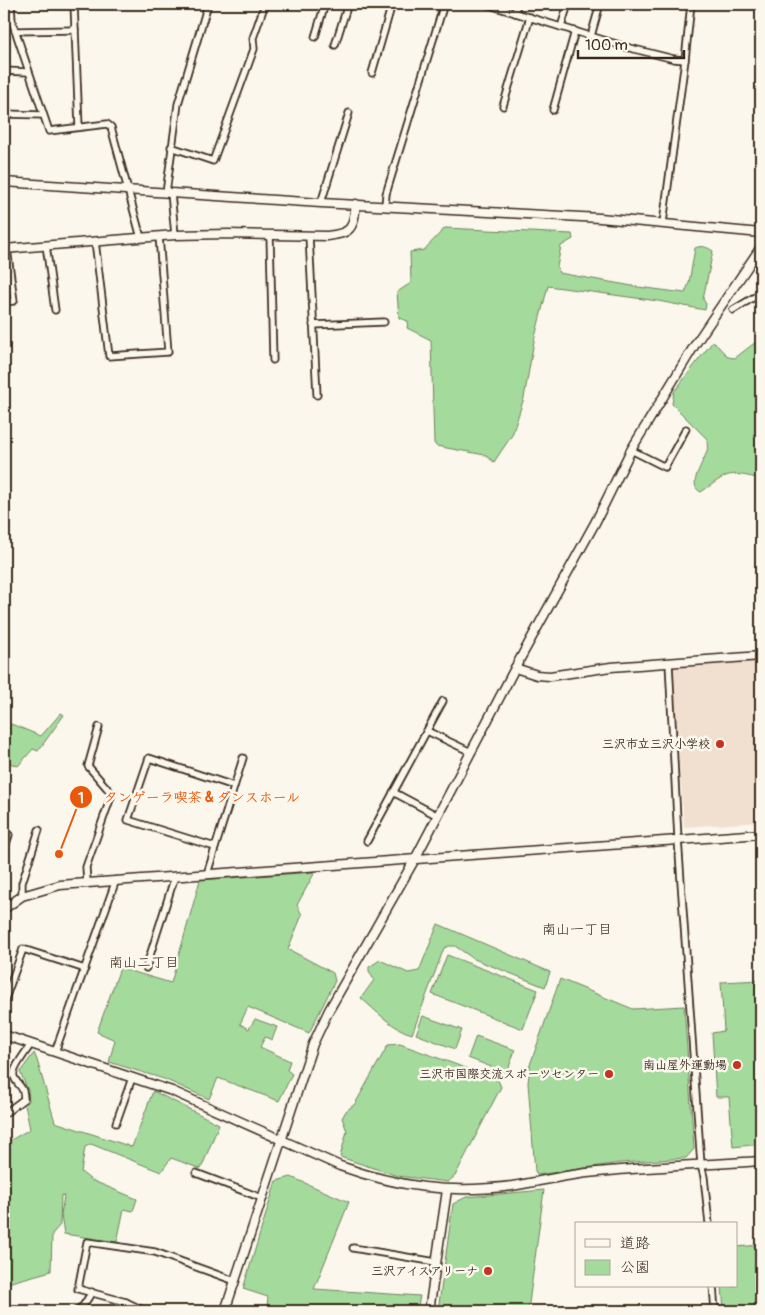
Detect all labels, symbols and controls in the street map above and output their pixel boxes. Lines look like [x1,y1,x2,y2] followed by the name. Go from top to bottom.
[578,28,684,60] scale bar
[585,36,628,55] text: 100 m
[602,737,710,752] place label: 三沢市立三沢小学校
[714,738,726,750] marker: 三沢市立三沢小学校
[68,783,310,812] callout: タンゲーラ喫茶 & ダンスホール
[78,789,84,808] text: 1
[104,789,300,806] text: タンゲーラ喫茶 & ダンスホール
[542,921,612,938] district label: 南山一丁目
[109,954,179,971] district label: 南山二丁目
[643,1058,727,1073] place label: 南山屋外運動場
[731,1059,743,1071] marker: 南山屋外運動場
[419,1067,599,1082] place label: 三沢市国際交流スポーツセンター
[603,1068,615,1080] marker: 三沢市国際交流スポーツセンター
[575,1222,738,1288] legend
[620,1234,650,1253] text: 道路
[620,1258,650,1277] text: 公園
[371,1264,478,1279] place label: 三沢アイスアリーナ
[482,1265,494,1277] marker: 三沢アイスアリーナ

